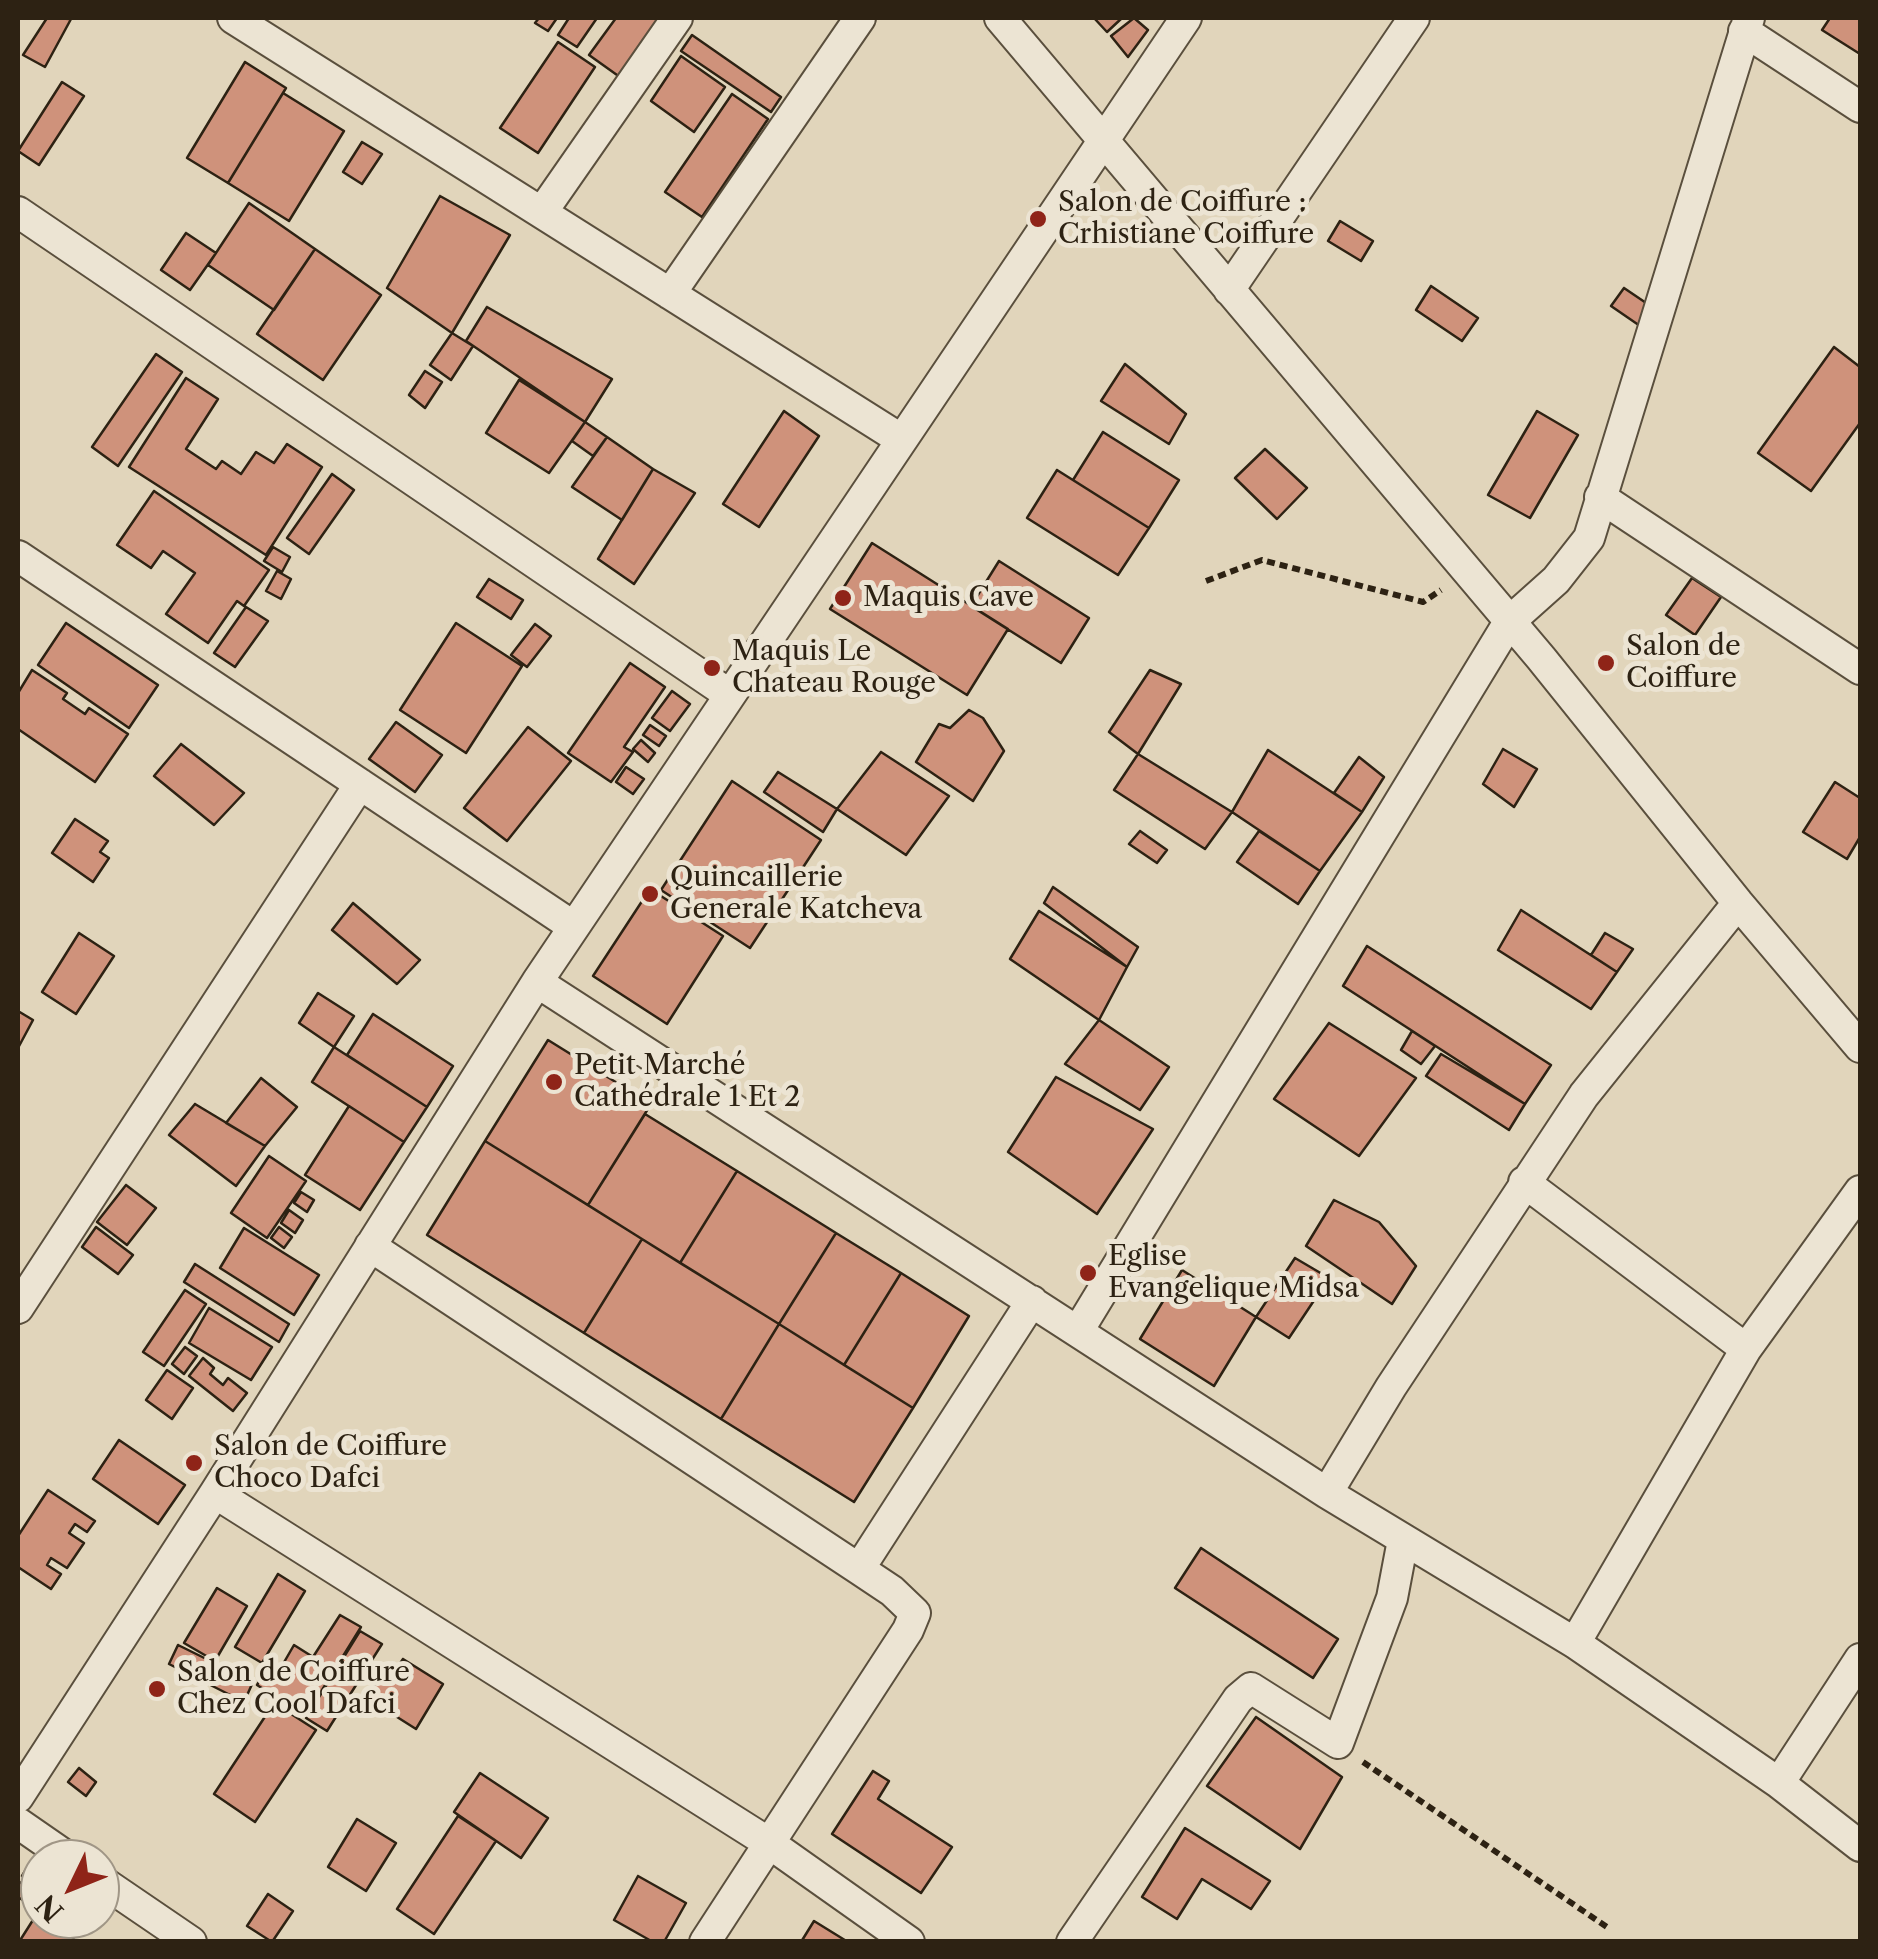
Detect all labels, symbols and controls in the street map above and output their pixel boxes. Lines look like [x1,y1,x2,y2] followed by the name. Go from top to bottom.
[1058,186,1314,252] place label: Salon de Coiffure : Crhistiane Coiffure
[1027,208,1049,230] marker: Salon de Coiffure : Crhistiane Coiffure
[863,581,1034,615] place label: Maquis Cave
[832,587,854,609] marker: Maquis Cave
[1626,630,1741,696] place label: Salon de Coiffure
[732,635,936,701] place label: Maquis Le Chateau Rouge
[1595,652,1617,674] marker: Salon de Coiffure
[701,657,723,679] marker: Maquis Le Chateau Rouge
[670,861,922,927] place label: Quincaillerie Generale Katcheva
[639,883,661,905] marker: Quincaillerie Generale Katcheva
[574,1049,800,1115] place label: Petit Marché Cathédrale 1 Et 2
[543,1071,565,1093] marker: Petit Marché Cathédrale 1 Et 2
[1108,1240,1359,1306] place label: Eglise Evangelique Midsa
[1077,1262,1099,1284] marker: Eglise Evangelique Midsa
[214,1430,447,1496] place label: Salon de Coiffure Choco Dafci
[183,1452,205,1474] marker: Salon de Coiffure Choco Dafci
[177,1656,410,1722] place label: Salon de Coiffure Chez Cool Dafci
[146,1678,168,1700] marker: Salon de Coiffure Chez Cool Dafci
[20,1839,120,1939] north arrow
[29,1888,70,1929] text: N

